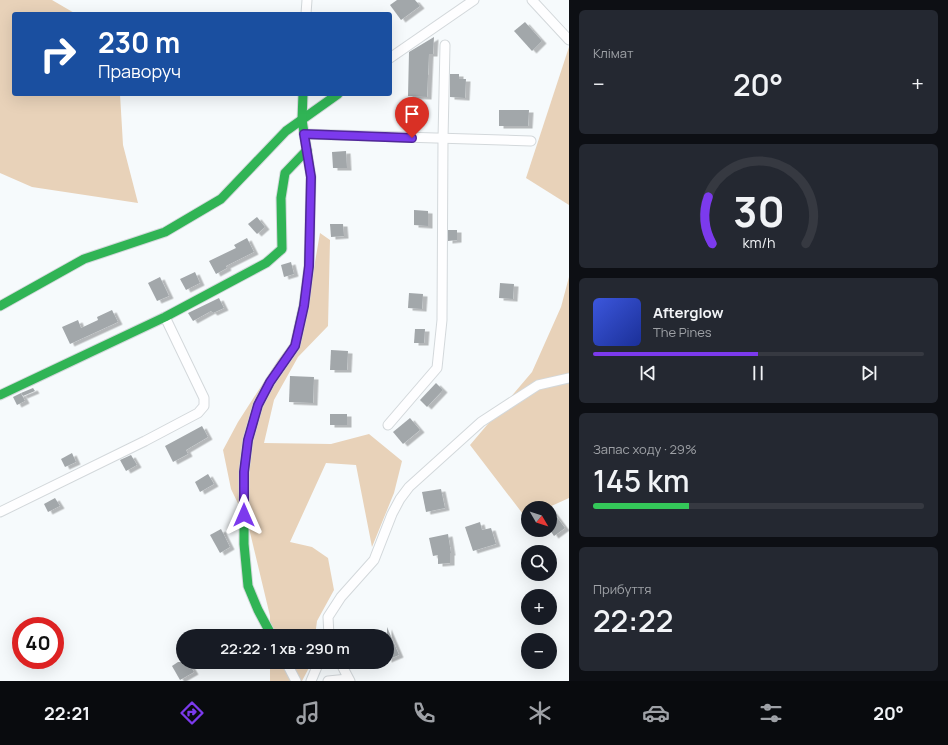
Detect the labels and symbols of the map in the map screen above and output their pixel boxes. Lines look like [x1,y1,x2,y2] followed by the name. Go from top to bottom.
[395,97,429,138] pin
[223,494,265,536] position arrow
[521,501,557,537] north arrow
[12,617,64,669] speed limit sign: 40

